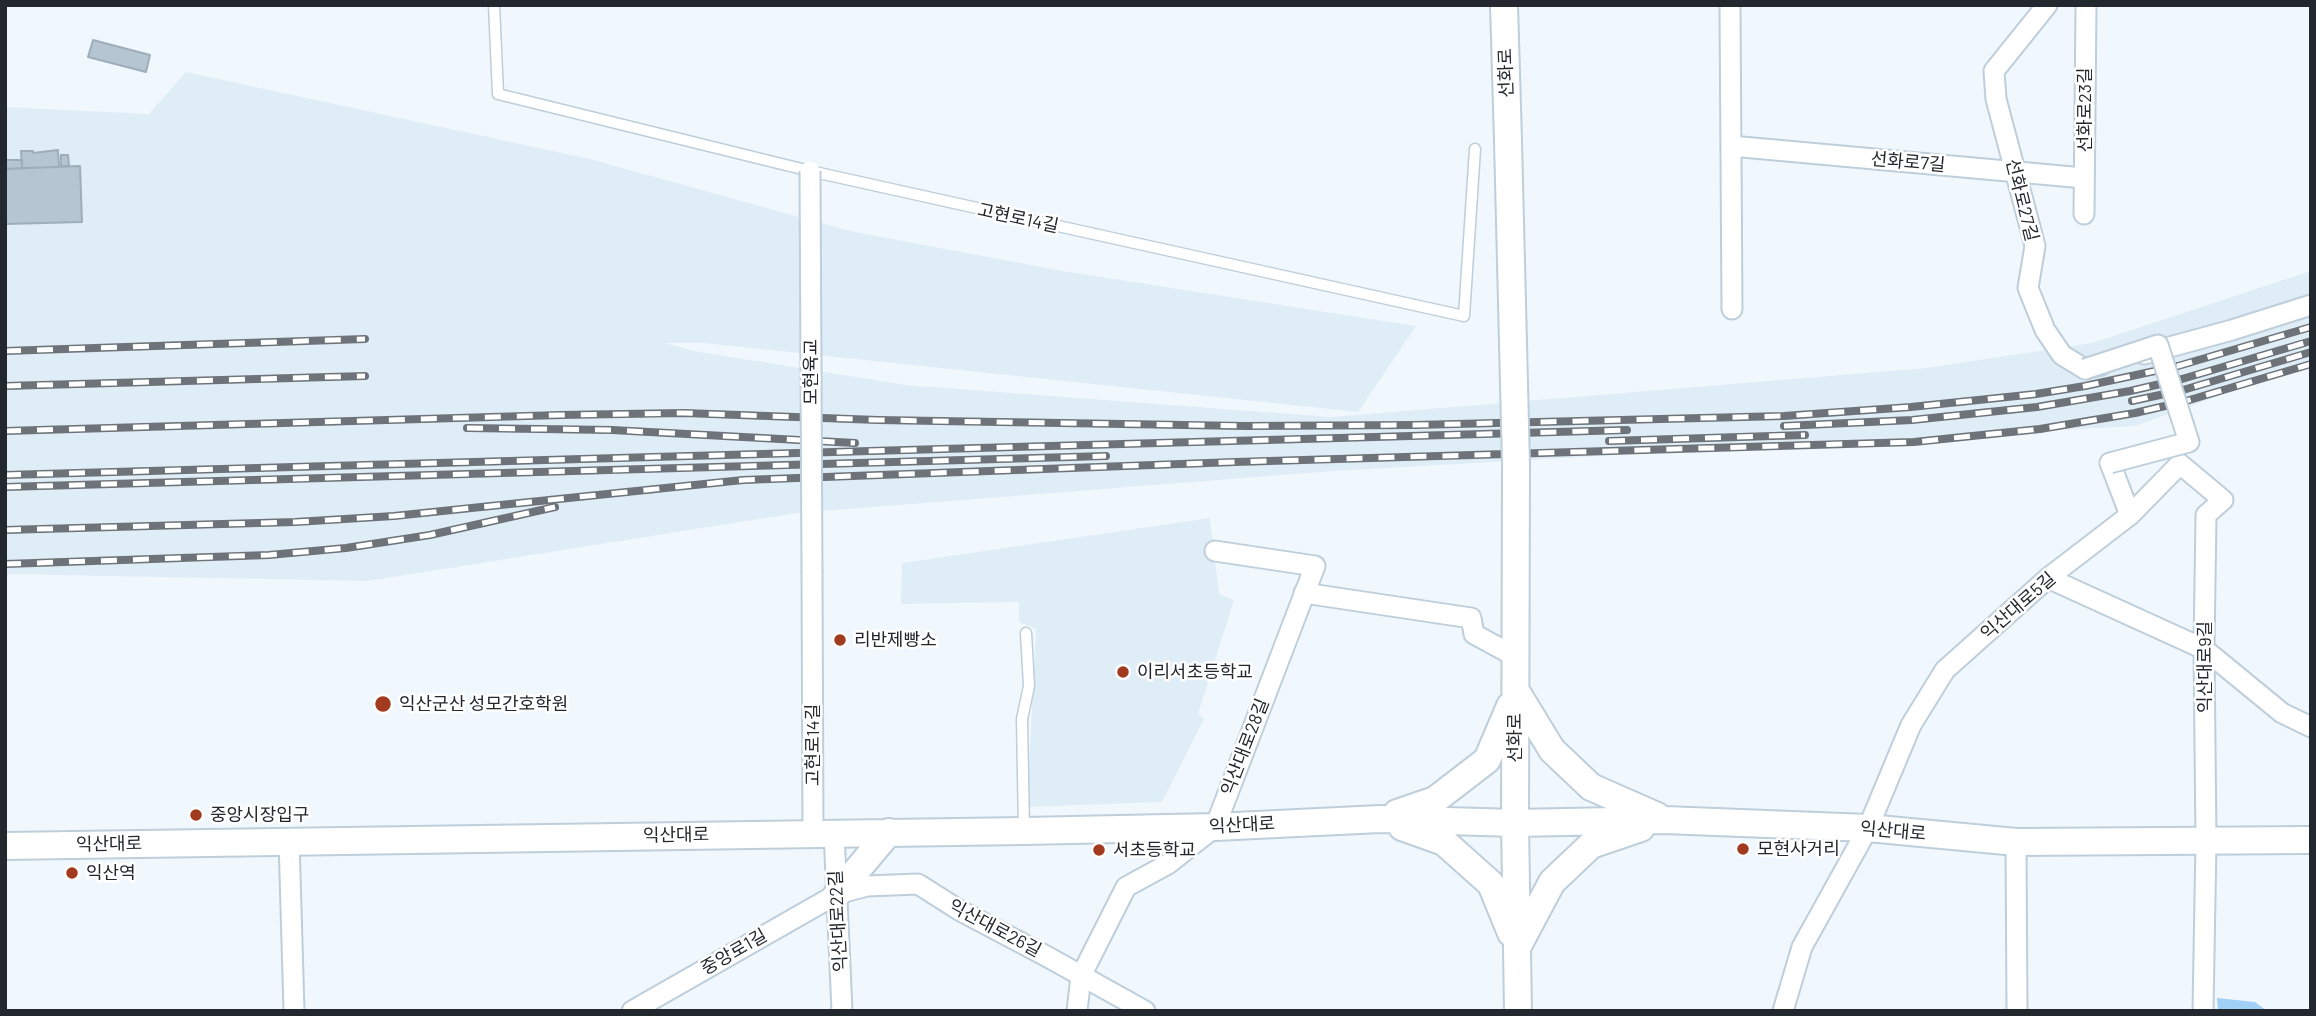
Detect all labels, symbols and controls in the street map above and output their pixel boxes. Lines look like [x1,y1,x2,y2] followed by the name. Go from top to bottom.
[1494,48,1518,98] street label: 선화로
[2074,67,2096,153] street label: 선화로23길
[1870,148,1946,176] street label: 선화로7길
[2001,156,2043,244] street label: 선화로27길
[975,199,1061,237] street label: 고현로14길
[800,339,822,405] street label: 모현육교
[1976,568,2060,644] street label: 익산대로5길
[2194,621,2216,713] street label: 익산대로9길
[854,629,937,651] place label: 리반제빵소
[832,632,848,648] marker: 리반제빵소
[1137,661,1253,683] place label: 이리서초등학교
[1115,664,1131,680] marker: 이리서초등학교
[399,693,568,715] place label: 익산군산 성모간호학원
[373,694,393,714] marker: 익산군산 성모간호학원
[1217,696,1273,798] street label: 익산대로28길
[802,704,824,786] street label: 고현로14길
[1504,713,1526,763] street label: 선화로
[210,804,309,826] place label: 중앙시장입구
[188,807,204,823] marker: 중앙시장입구
[1208,812,1276,838] street label: 익산대로
[1859,817,1927,845] street label: 익산대로
[643,824,709,846] street label: 익산대로
[76,833,142,855] street label: 익산대로
[1757,838,1840,860] place label: 모현사거리
[1113,839,1196,861] place label: 서초등학교
[1735,841,1751,857] marker: 모현사거리
[1091,842,1107,858] marker: 서초등학교
[86,862,136,884] place label: 익산역
[64,865,80,881] marker: 익산역
[825,869,851,973] street label: 익산대로22길
[945,895,1045,961] street label: 익산대로26길
[697,925,771,979] street label: 중앙로1길

